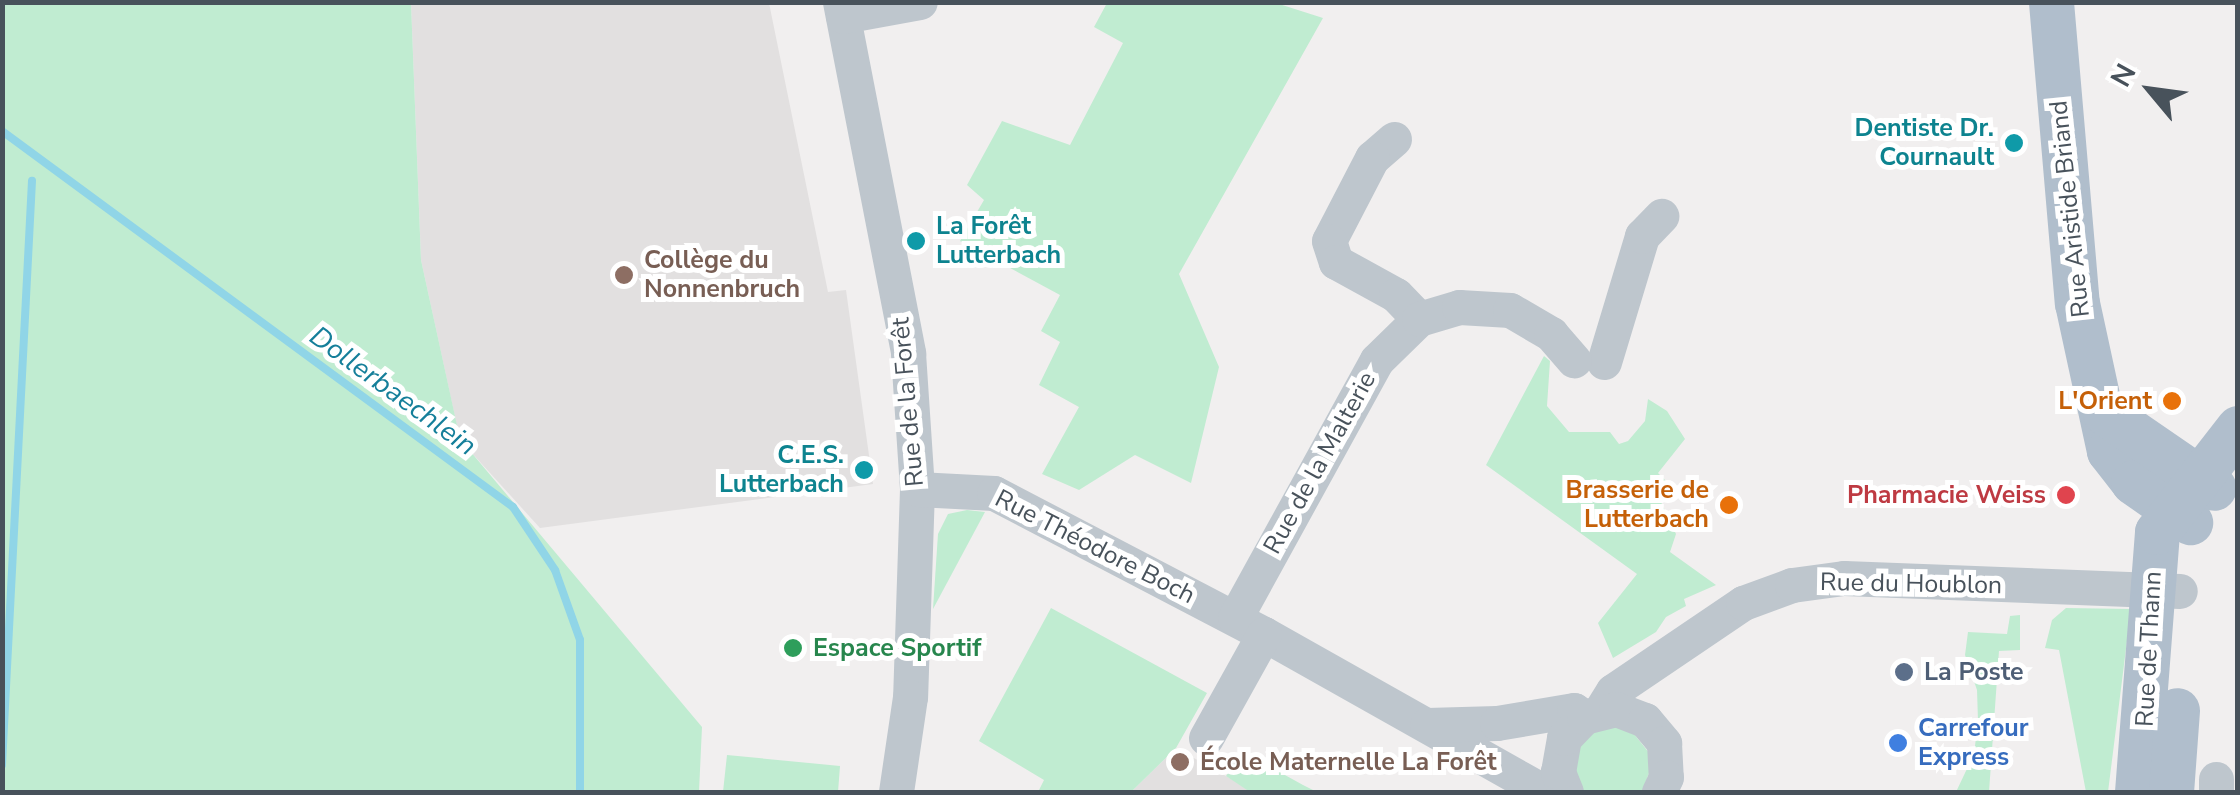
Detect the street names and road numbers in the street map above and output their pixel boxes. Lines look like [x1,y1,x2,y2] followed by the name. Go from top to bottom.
[2044,99,2096,319] street label: Rue Aristide Briand
[886,316,930,488] street label: Rue de la Forêt
[1258,367,1382,559] street label: Rue de la Malterie
[990,484,1200,610] street label: Rue Théodore Boch
[1820,567,2002,601] street label: Rue du Houblon
[2130,570,2168,728] street label: Rue de Thann

